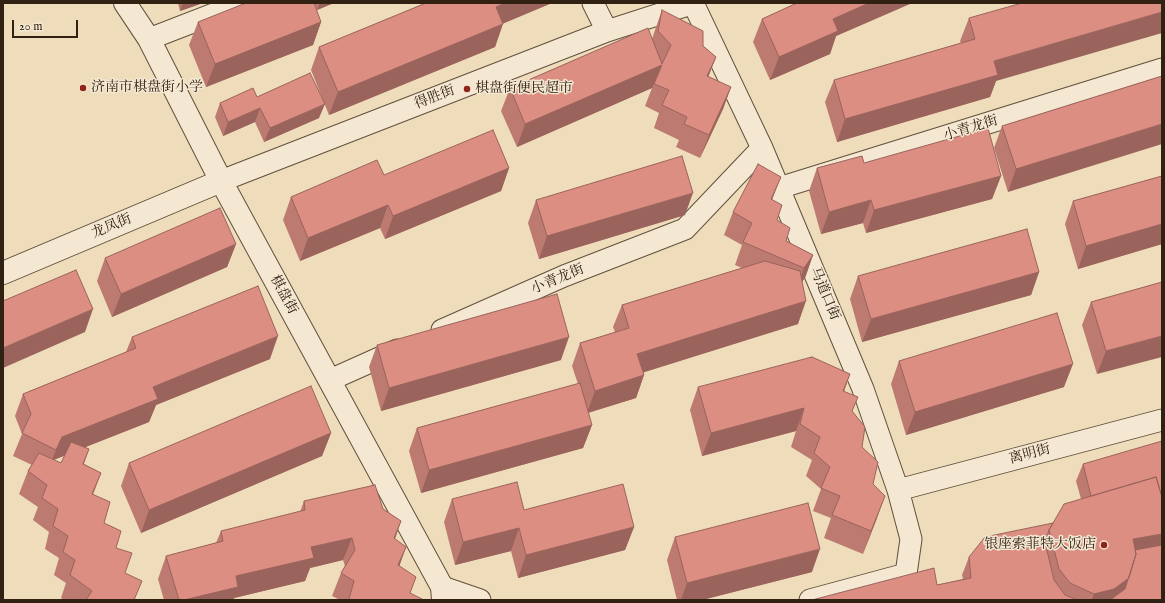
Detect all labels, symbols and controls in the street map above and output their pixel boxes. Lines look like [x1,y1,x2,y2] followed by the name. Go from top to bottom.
[14,12,80,38] scale bar
[19,19,42,34] text: 20 m
[91,80,203,96] place label: 济南市棋盘街小学
[475,81,573,97] place label: 棋盘街便民超市
[78,83,88,93] marker: 济南市棋盘街小学
[412,83,458,113] street label: 得胜街
[462,84,472,94] marker: 棋盘街便民超市
[942,113,1000,145] street label: 小青龙街
[89,211,135,243] street label: 龙凤街
[529,261,587,299] street label: 小青龙街
[805,265,843,323] street label: 马道口街
[266,273,300,317] street label: 棋盘街
[1008,441,1052,469] street label: 离明街
[984,537,1096,553] place label: 银座索菲特大饭店
[1099,540,1109,550] marker: 银座索菲特大饭店

